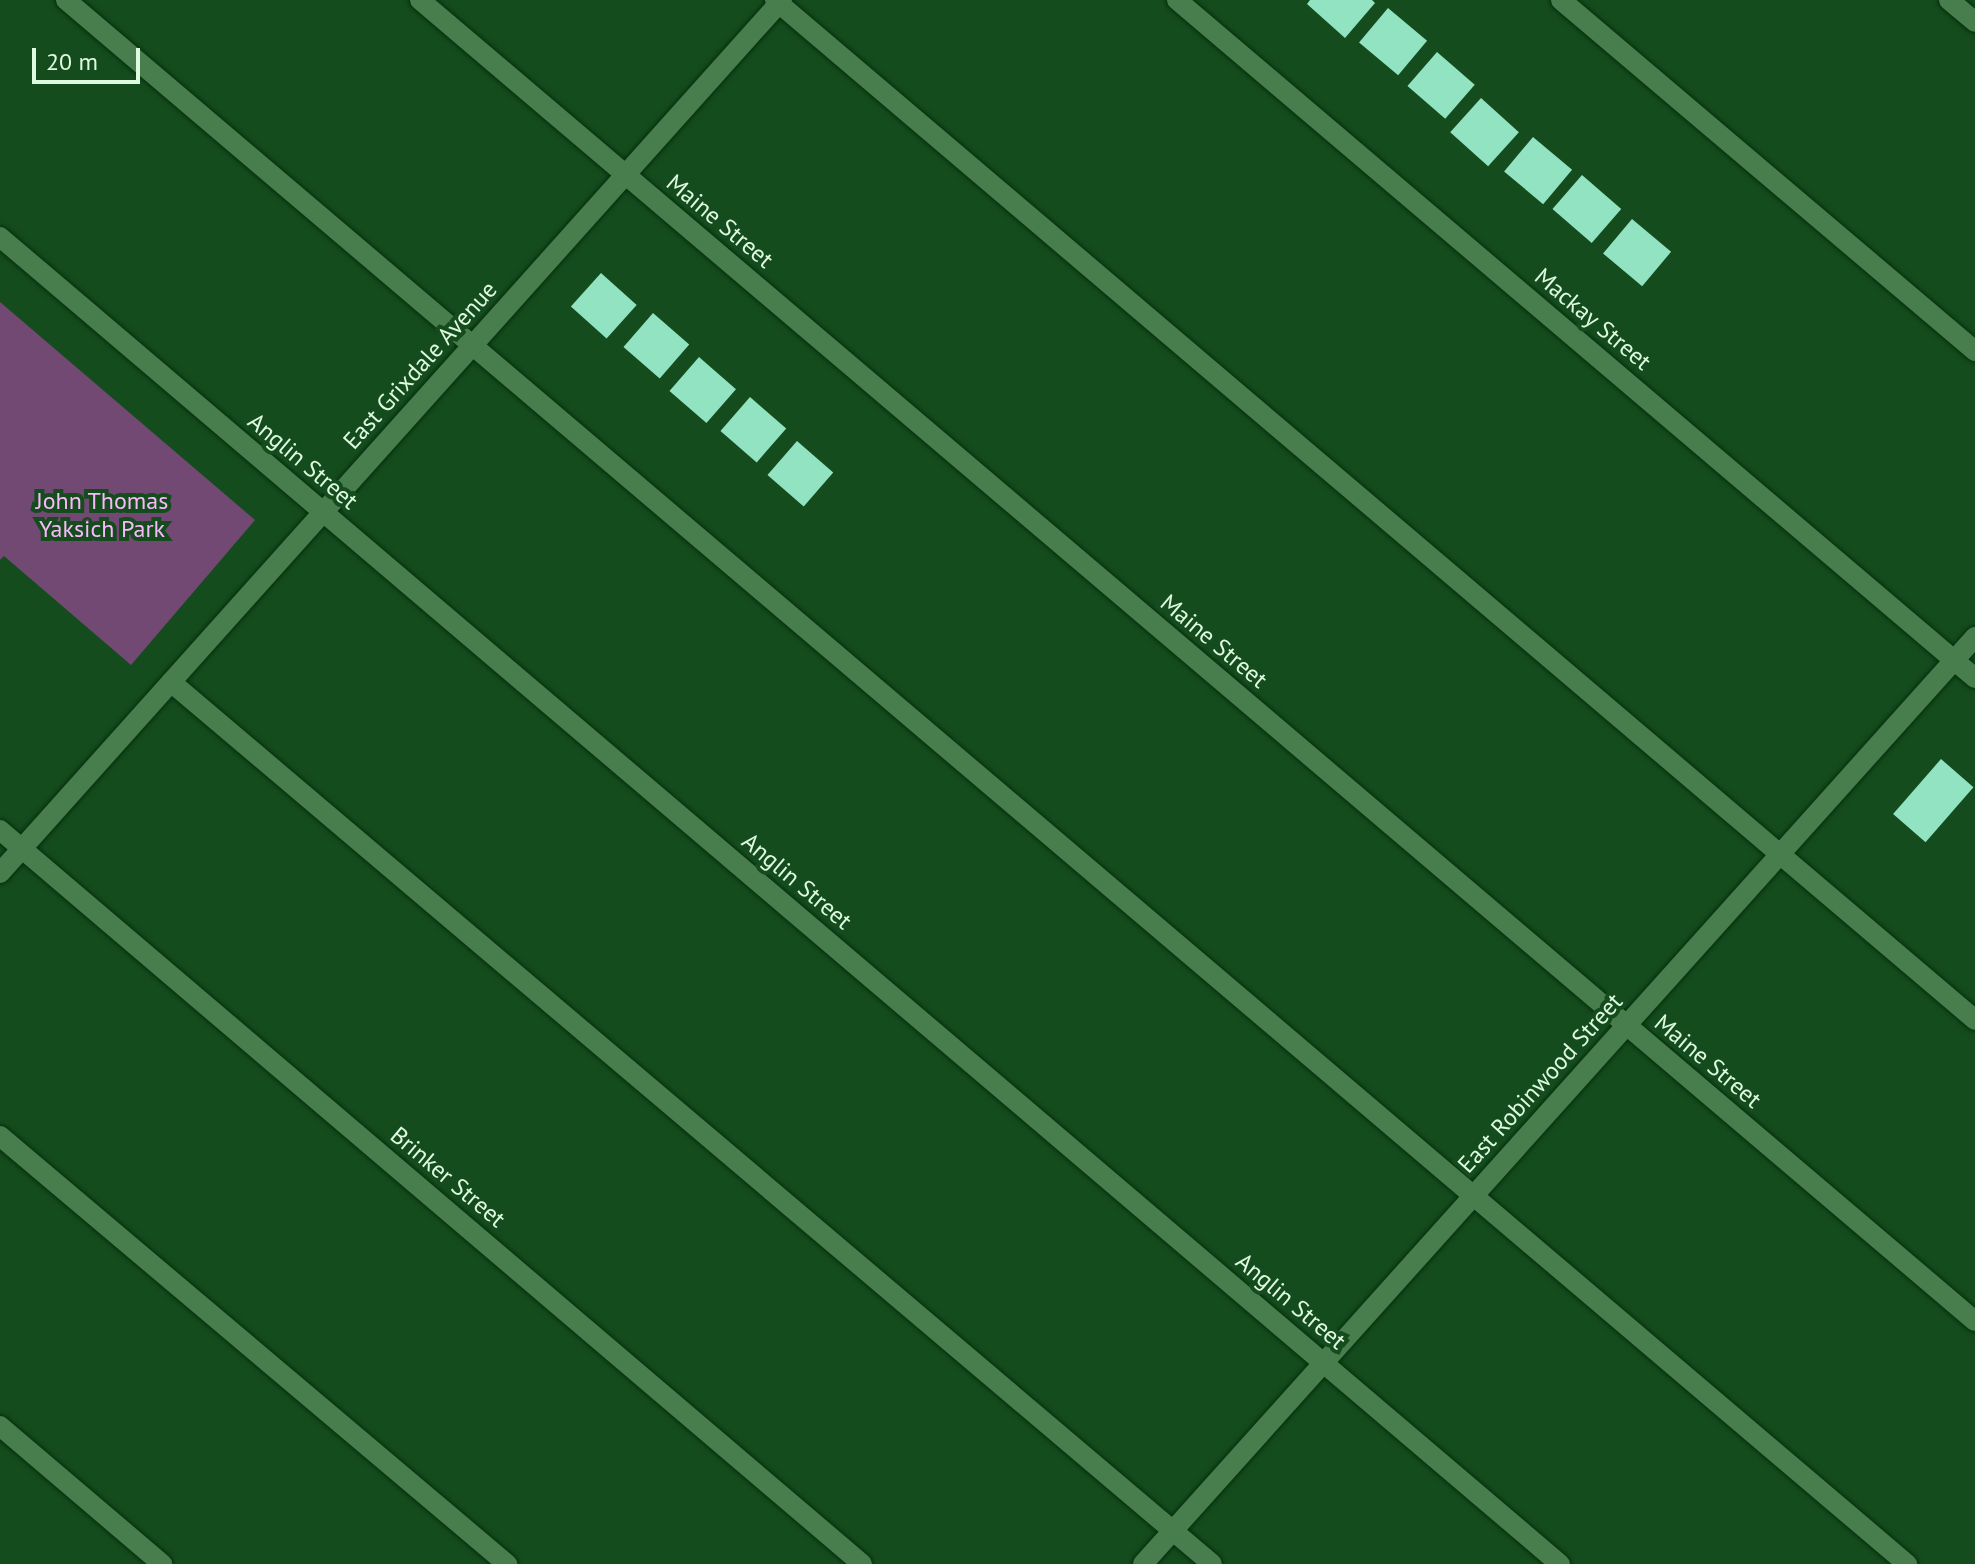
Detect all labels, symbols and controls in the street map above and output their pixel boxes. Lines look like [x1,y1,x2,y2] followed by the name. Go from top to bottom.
[36,32,144,82] scale bar
[46,46,98,77] text: 20 m
[661,168,779,274] street label: Maine Street
[1529,262,1657,376] street label: Mackay Street
[337,275,503,455] street label: East Grixdale Avenue
[242,407,364,515] street label: Anglin Street
[35,487,169,543] park label: John Thomas Yaksich Park
[1155,588,1273,694] street label: Maine Street
[736,827,858,935] street label: Anglin Street
[1452,987,1628,1179] street label: East Robinwood Street
[1649,1008,1767,1114] street label: Maine Street
[385,1121,511,1233] street label: Brinker Street
[1230,1247,1352,1355] street label: Anglin Street

